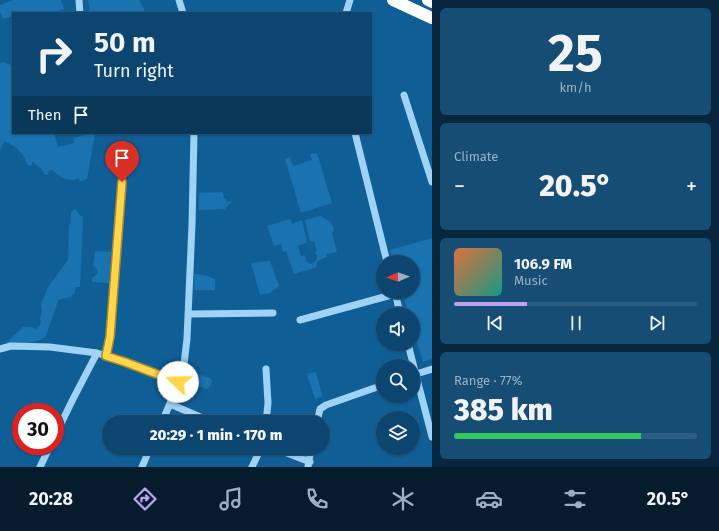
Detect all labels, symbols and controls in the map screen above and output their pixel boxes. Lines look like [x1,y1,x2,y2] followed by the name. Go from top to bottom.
[548,22,603,85] text: 25
[94,26,156,59] text: 50 m
[28,28,80,80] icon: right
[94,60,174,82] text: Turn right
[559,80,592,95] text: km/h
[70,104,92,126] icon: arrive
[28,106,62,124] text: Then
[105,141,139,182] pin
[111,147,133,169] icon: arrive
[454,149,498,164] text: Climate
[539,168,612,204] text: 20.5°
[454,173,465,200] text: −
[686,173,697,200] text: +
[376,255,420,299] north arrow
[376,255,420,455] map controls
[514,255,572,273] text: 106.9 FM
[514,273,548,288] text: Music
[376,307,420,351] button: sound
[484,312,506,334] icon: previous
[565,312,587,334] icon: pause
[646,312,668,334] icon: next
[376,359,420,403] button: search
[157,361,199,403] position arrow
[454,373,522,388] text: Range · 77%
[454,392,553,428] text: 385 km
[12,403,64,455] speed limit sign: 30
[376,411,420,455] button: layers
[150,426,282,444] text: 20:29 · 1 min · 170 m
[131,485,159,513] icon: directions
[217,485,245,513] icon: music
[303,485,331,513] icon: phone
[389,485,417,513] icon: climate
[475,485,503,513] icon: car
[561,485,589,513] icon: filters
[29,488,73,510] text: 20:28
[647,488,690,510] text: 20.5°

